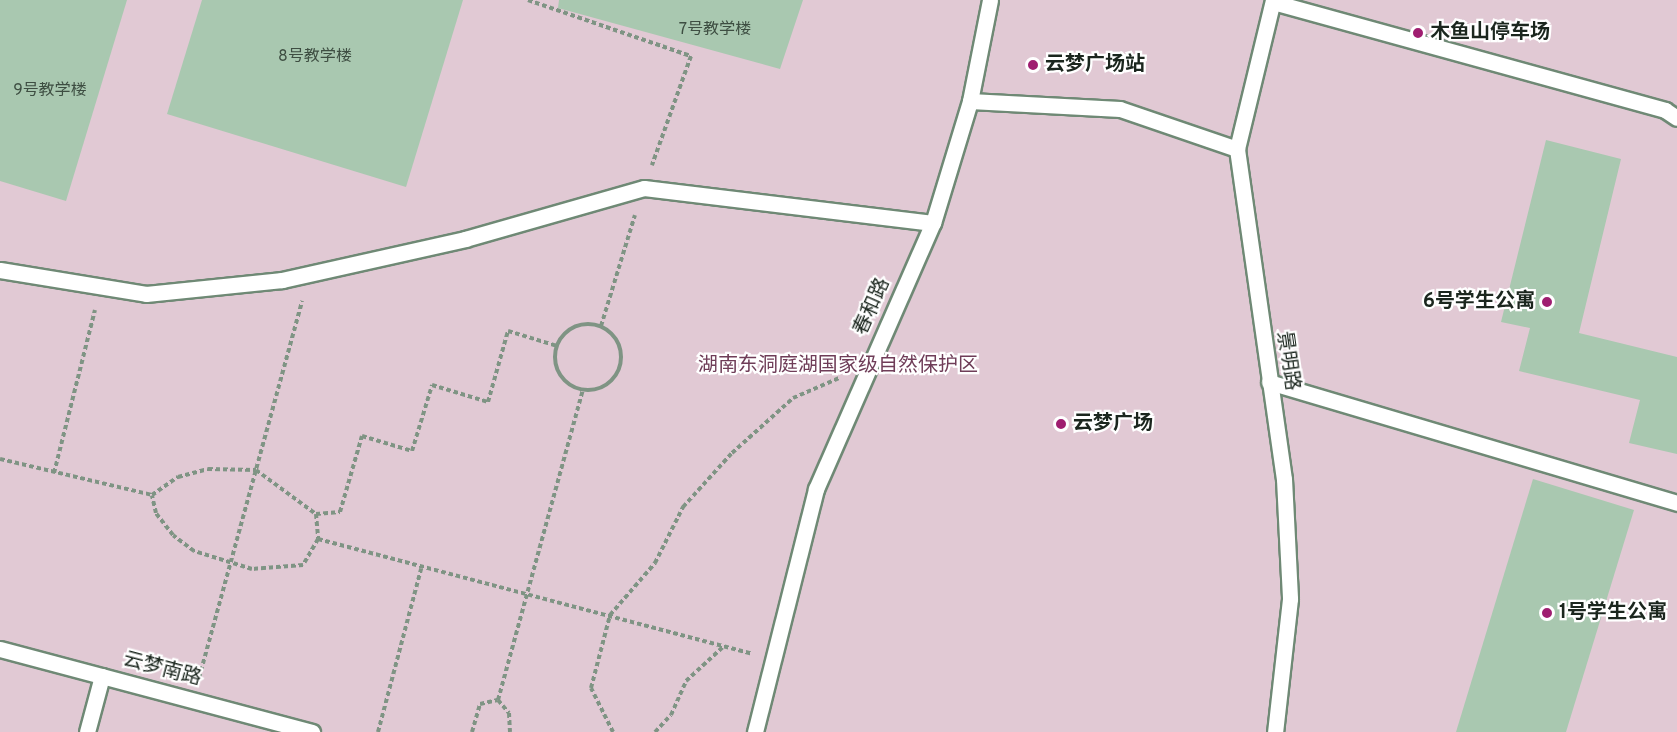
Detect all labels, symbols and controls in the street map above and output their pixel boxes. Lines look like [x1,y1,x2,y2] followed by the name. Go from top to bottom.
[679,20,751,40] house number: 7号教学楼
[1430,21,1550,45] place label: 木鱼山停车场
[1411,26,1425,40] marker: 木鱼山停车场
[278,47,352,67] house number: 8号教学楼
[1045,53,1145,77] place label: 云梦广场站
[1026,58,1040,72] marker: 云梦广场站
[13,81,87,101] house number: 9号教学楼
[850,275,896,339] street label: 春和路
[1423,290,1535,314] place label: 6号学生公寓
[1540,295,1554,309] marker: 6号学生公寓
[1271,330,1303,392] street label: 景明路
[698,354,978,378] park label: 湖南东洞庭湖国家级自然保护区
[1073,412,1153,436] place label: 云梦广场
[1054,417,1068,431] marker: 云梦广场
[1559,601,1667,625] place label: 1号学生公寓
[1540,606,1554,620] marker: 1号学生公寓
[120,648,204,692] street label: 云梦南路

